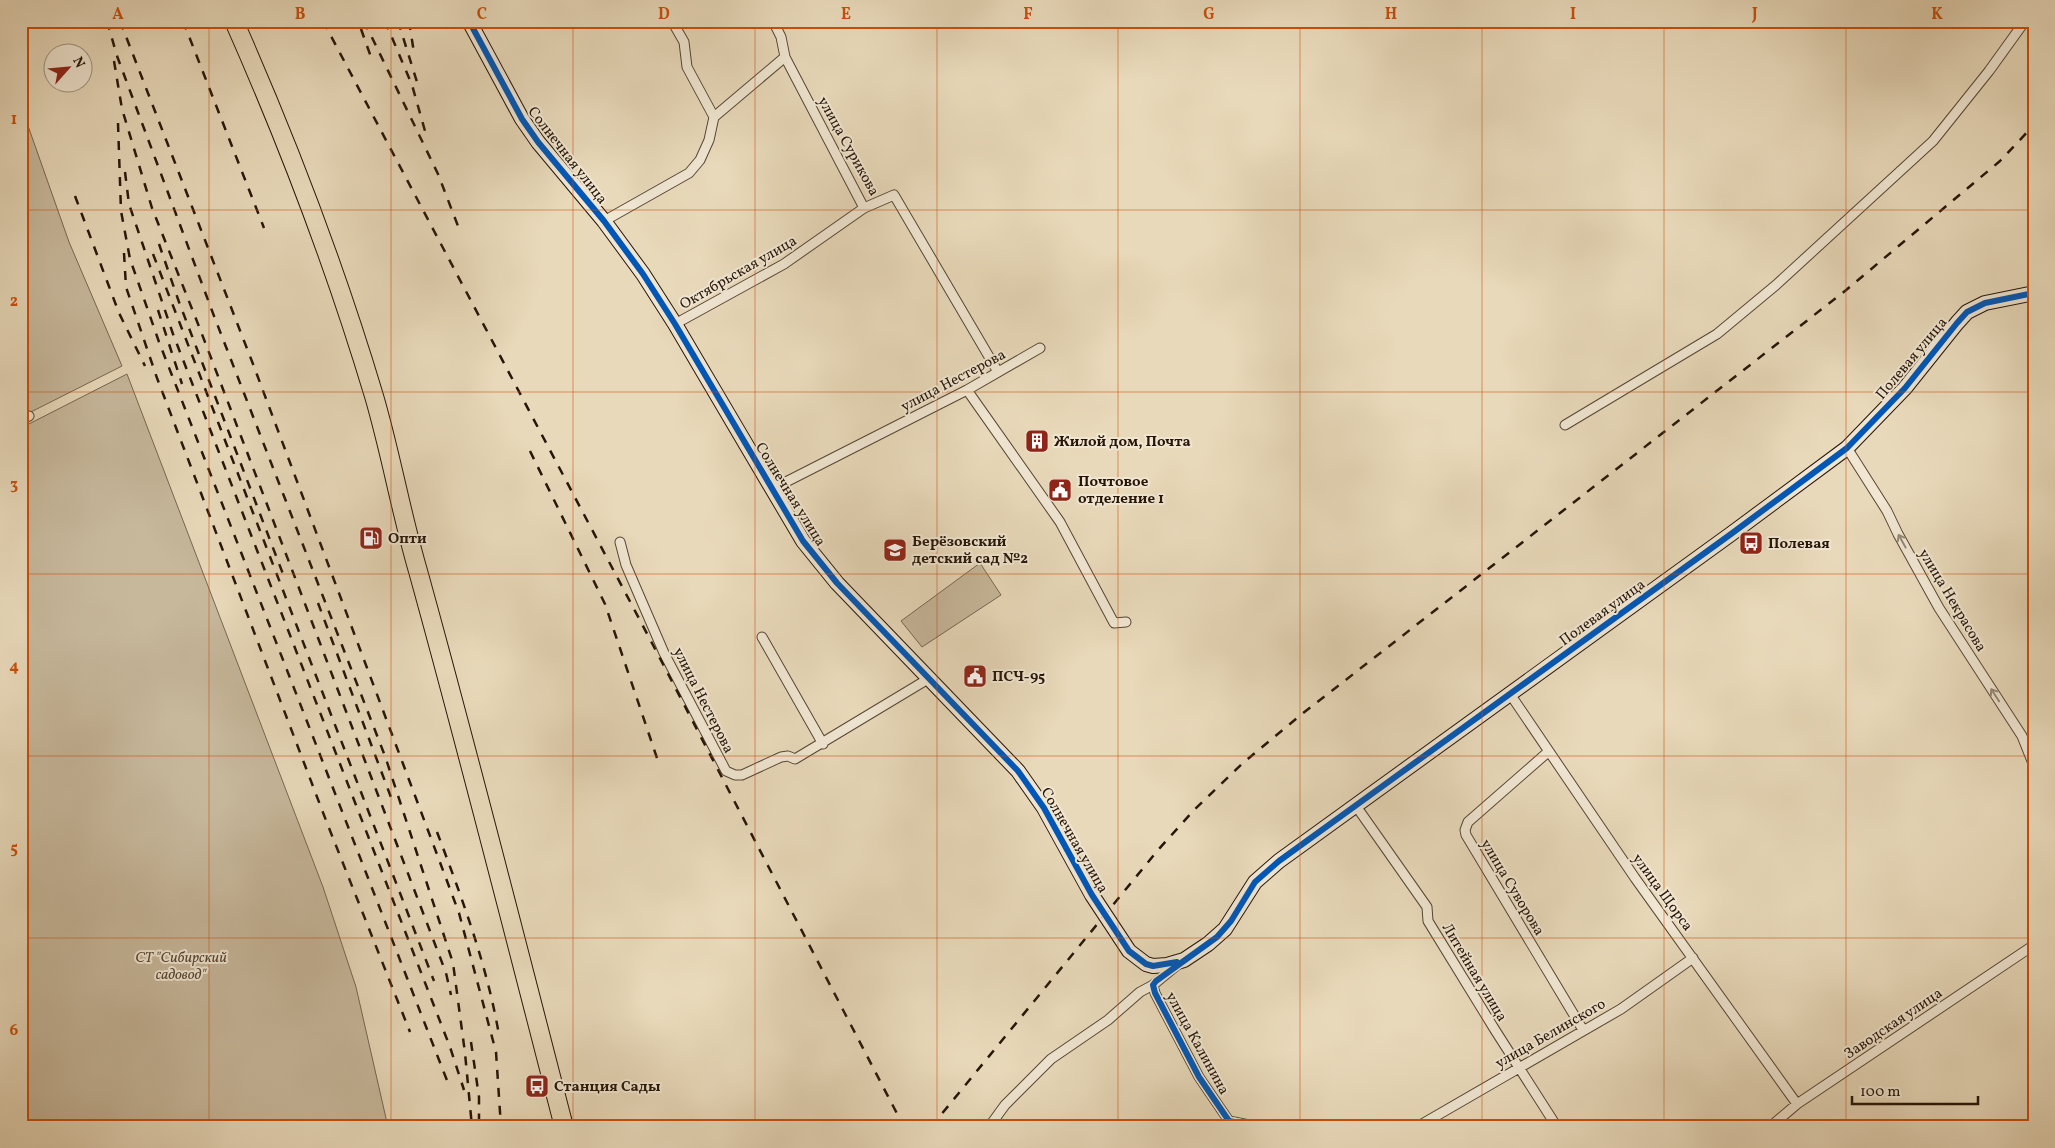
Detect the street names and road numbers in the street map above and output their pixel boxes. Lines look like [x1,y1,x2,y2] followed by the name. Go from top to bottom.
[812,93,884,200] street label: улица Сурикова
[522,103,612,209] street label: Солнечная улица
[676,231,801,315] street label: Октябрьская улица
[1871,313,1953,405] street label: Полевая улица
[897,345,1010,418] street label: улица Нестерова
[749,439,830,551] street label: Солнечная улица
[1913,545,1991,656] street label: улица Некрасова
[1556,575,1650,652] street label: Полевая улица
[667,644,738,757] street label: улица Нестерова
[1035,784,1113,898] street label: Солнечная улица
[1475,836,1549,940] street label: улица Суворова
[1626,850,1697,936] street label: улица Щорса
[1436,919,1511,1026] street label: Литейная улица
[1841,984,1947,1065] street label: Заводская улица
[1160,989,1234,1099] street label: улица Калинина
[1492,994,1610,1074] street label: улица Белинского

